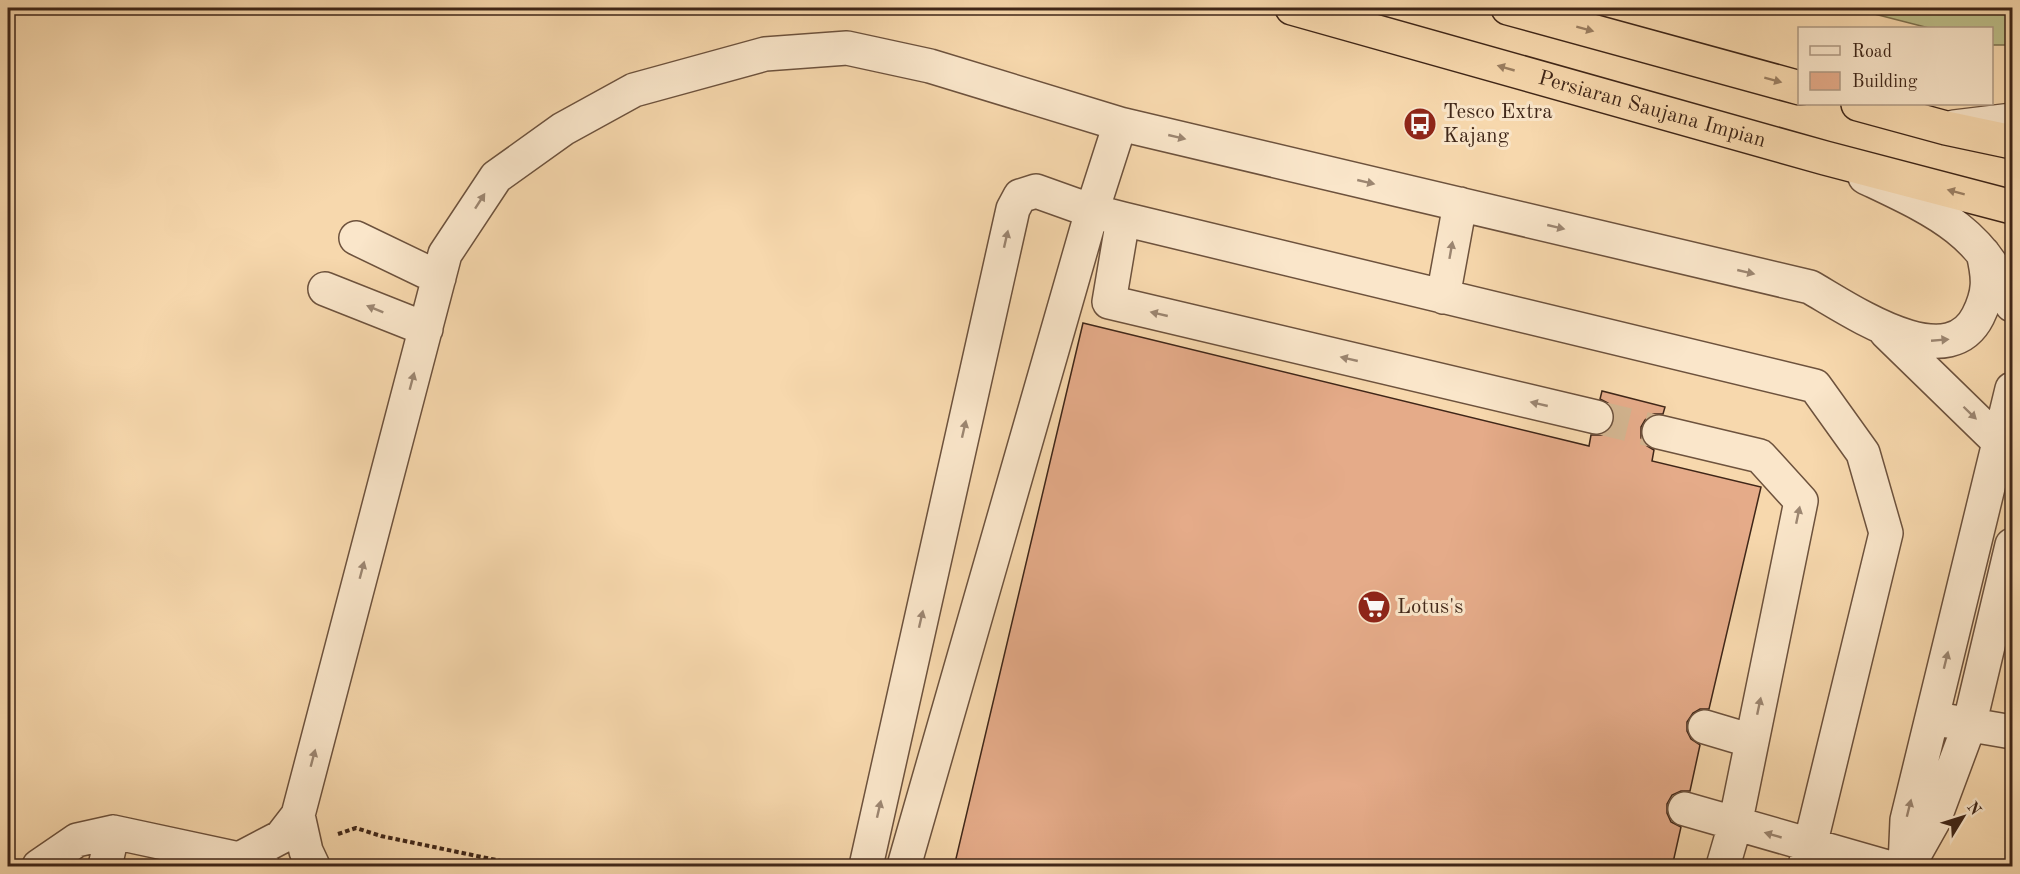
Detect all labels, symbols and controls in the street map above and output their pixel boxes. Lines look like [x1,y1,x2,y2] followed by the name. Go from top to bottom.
[1576,24,1594,34] one-way arrow
[1798,27,1993,105] legend
[1852,43,1892,61] text: Road
[1497,63,1515,72] one-way arrow
[1536,67,1768,151] street label: Persiaran Saujana Impian
[1852,73,1918,91] text: Building
[1764,76,1782,85] one-way arrow
[1443,102,1553,147] place label: Tesco Extra Kajang
[1402,106,1438,142] bus stop icon: Tesco Extra Kajang
[1167,133,1186,143] one-way arrow
[1357,177,1376,187] one-way arrow
[1947,187,1965,197] one-way arrow
[474,193,485,209] one-way arrow
[1547,222,1565,232] one-way arrow
[1002,229,1012,248] one-way arrow
[1447,241,1456,260] one-way arrow
[1737,268,1755,278] one-way arrow
[366,304,384,313] one-way arrow
[1150,308,1169,318] one-way arrow
[1930,335,1949,345] one-way arrow
[1340,353,1358,363] one-way arrow
[408,372,417,390] one-way arrow
[1530,398,1548,408] one-way arrow
[1962,406,1976,420] one-way arrow
[959,420,969,438] one-way arrow
[1794,505,1803,524] one-way arrow
[358,560,368,579] one-way arrow
[1356,589,1392,625] supermarket icon: Lotus's
[1397,597,1463,618] place label: Lotus's
[917,609,926,628] one-way arrow
[1941,651,1951,669] one-way arrow
[1755,696,1764,715] one-way arrow
[308,749,318,767] one-way arrow
[1933,787,1993,847] north arrow
[1905,799,1915,818] one-way arrow
[1963,799,1984,819] text: N
[874,800,884,819] one-way arrow
[1764,830,1782,840] one-way arrow

